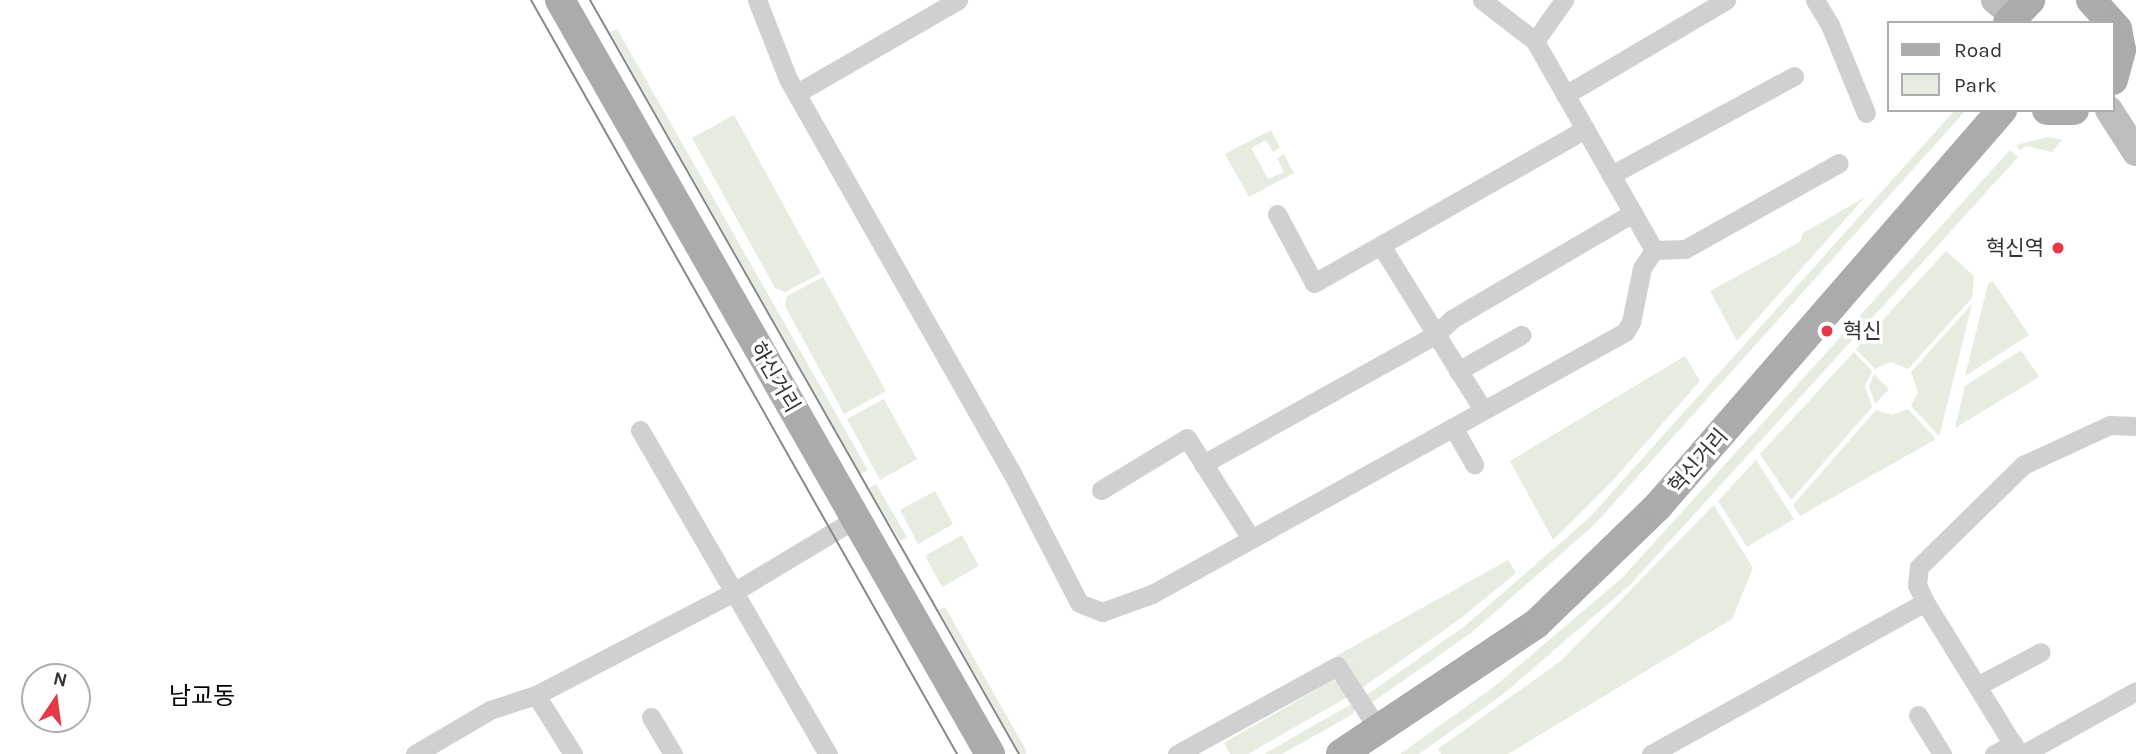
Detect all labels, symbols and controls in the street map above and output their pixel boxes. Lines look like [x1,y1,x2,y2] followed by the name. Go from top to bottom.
[1888,21,2115,112] legend
[1954,38,2002,62] text: Road
[1954,73,1997,97] text: Park
[1986,235,2044,261] place label: 혁신역
[2050,240,2066,256] marker: 혁신역
[1843,318,1882,344] place label: 혁신
[1817,321,1837,341] marker: 혁신
[745,337,805,417] street label: 하신거리
[1663,424,1733,498] street label: 혁신거리
[21,663,91,733] north arrow
[51,667,69,692] text: N
[169,683,235,711] district label: 남교동

